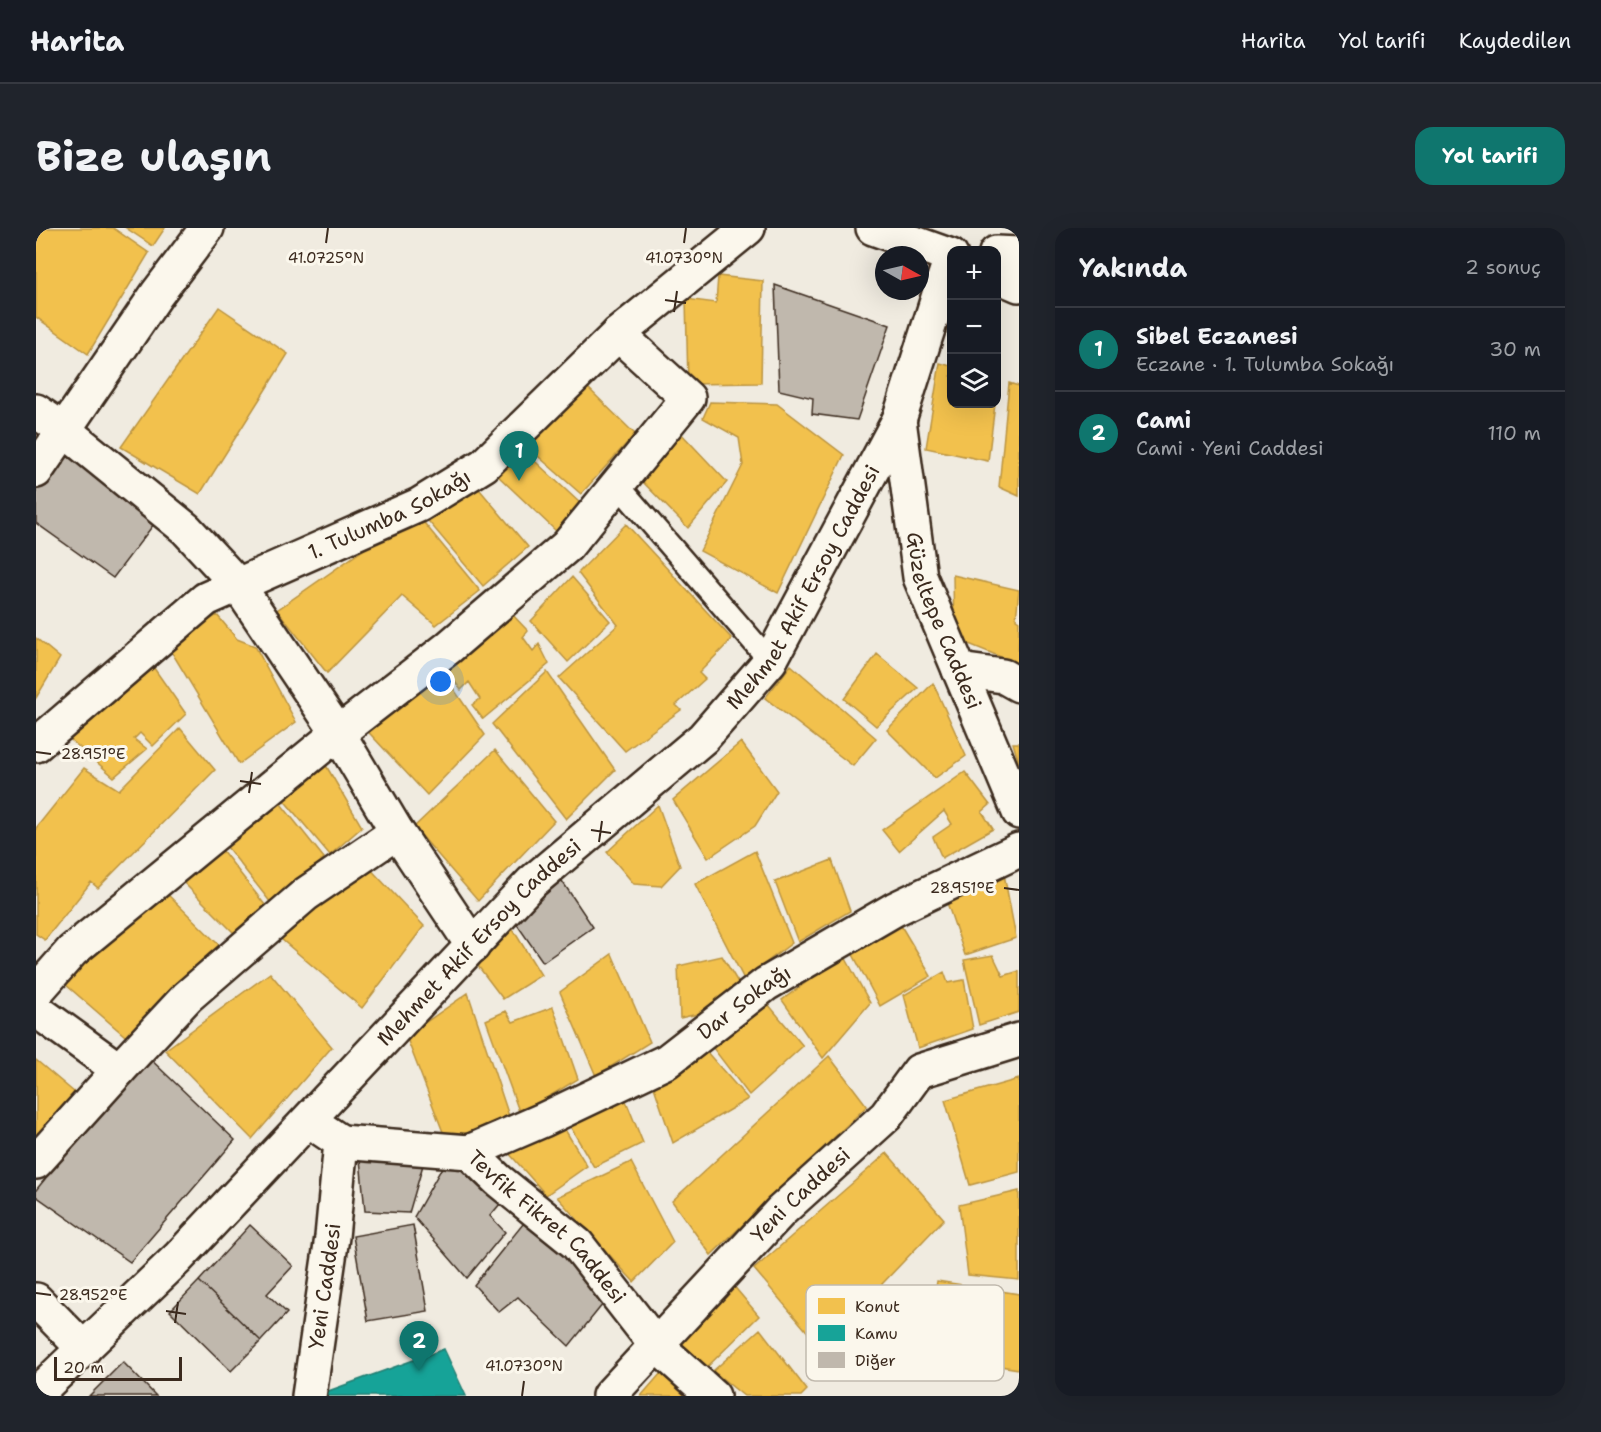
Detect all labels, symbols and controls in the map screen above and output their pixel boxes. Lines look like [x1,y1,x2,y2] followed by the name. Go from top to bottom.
[30,22,124,60] text: Harita
[1241,27,1306,55] text: Harita
[1339,27,1426,55] text: Yol tarifi
[1459,27,1571,55] text: Kaydedilen
[1415,127,1565,185] button: Yol tarifi
[36,128,271,184] text: Bize ulaşın
[875,246,929,300] north arrow
[947,246,1001,408] map controls
[947,246,1001,300] button: +
[288,248,364,268] text: 41.0725°N
[645,248,723,268] text: 41.0730°N
[1079,250,1187,285] text: Yakında
[1465,254,1541,280] text: 2 sonuç
[947,300,1001,354] button: −
[1136,322,1298,351] text: Sibel Eczanesi
[1094,336,1103,362] text: 1
[1489,336,1541,362] text: 30 m
[1136,351,1394,377] text: Eczane · 1. Tulumba Sokağı
[947,354,1001,408] button: layers
[1136,406,1191,435] text: Cami
[1092,420,1106,446] text: 2
[1487,420,1541,446] text: 110 m
[500,432,538,481] pin: 1
[1136,435,1324,461] text: Cami · Yeni Caddesi
[720,460,886,715] street label: Mehmet Akif Ersoy Caddesi
[303,463,476,566] street label: 1. Tulumba Sokağı
[900,530,988,714] street label: Güzeltepe Caddesi
[426,667,455,696] your location
[61,744,125,764] text: 28.951°E
[371,832,587,1052] street label: Mehmet Akif Ersoy Caddesi
[930,878,994,898] text: 28.951°E
[692,958,796,1046] street label: Dar Sokağı
[745,1141,856,1249] street label: Yeni Caddesi
[461,1144,633,1310] street label: Tevfik Fikret Caddesi
[302,1222,347,1351] street label: Yeni Caddesi
[59,1285,127,1305] text: 28.952°E
[806,1285,1004,1381] legend
[855,1296,900,1317] text: Konut
[400,1322,439,1371] pin: 2
[855,1323,898,1344] text: Kamu
[855,1350,896,1371] text: Diğer
[54,1354,182,1382] scale bar
[485,1356,563,1376] text: 41.0730°N
[63,1357,104,1378] text: 20 m

